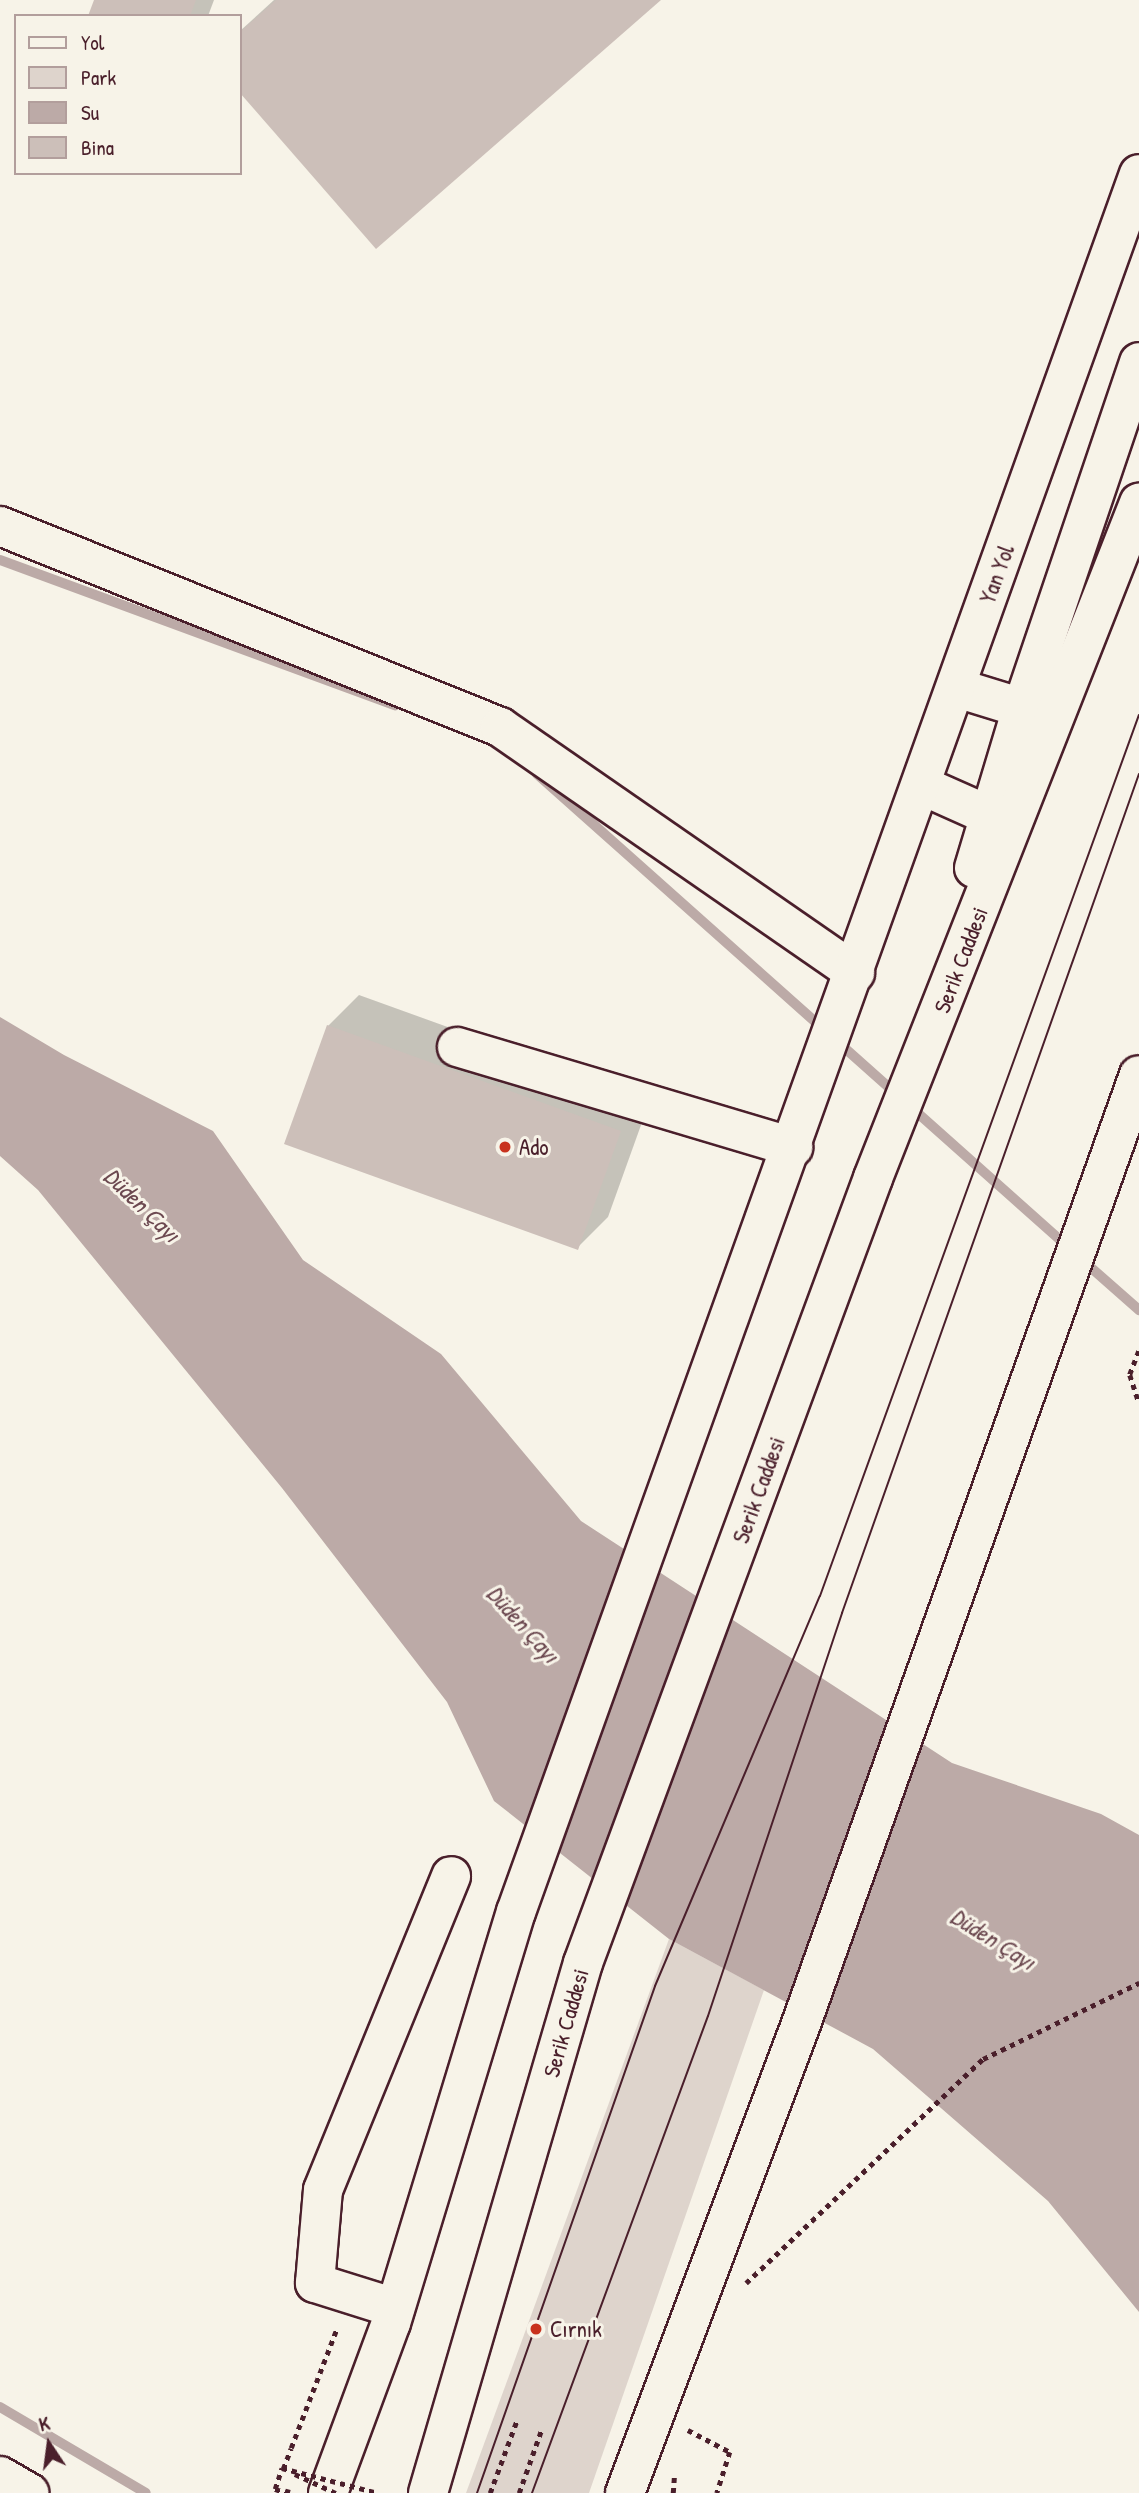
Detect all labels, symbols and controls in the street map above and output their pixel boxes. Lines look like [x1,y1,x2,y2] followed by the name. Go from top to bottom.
[14,14,242,175] legend
[81,28,104,57] text: Yol
[81,63,116,92] text: Park
[81,98,99,127] text: Su
[81,133,114,162] text: Bina
[974,541,1020,607] street label: Yan Yol
[928,903,994,1017] street label: Serik Caddesi
[519,1133,548,1161] place label: Ado
[497,1139,513,1155] marker: Ado
[98,1162,186,1248] water label: Düden Çayı
[727,1433,791,1547] street label: Serik Caddesi
[481,1579,565,1669] water label: Düden Çayı
[945,1902,1041,1976] water label: Düden Çayı
[537,1966,595,2080] street label: Serik Caddesi
[550,2315,602,2343] place label: Cırnık
[528,2321,544,2337] marker: Cırnık
[14,2409,84,2479] north arrow
[37,2410,52,2437] text: K

